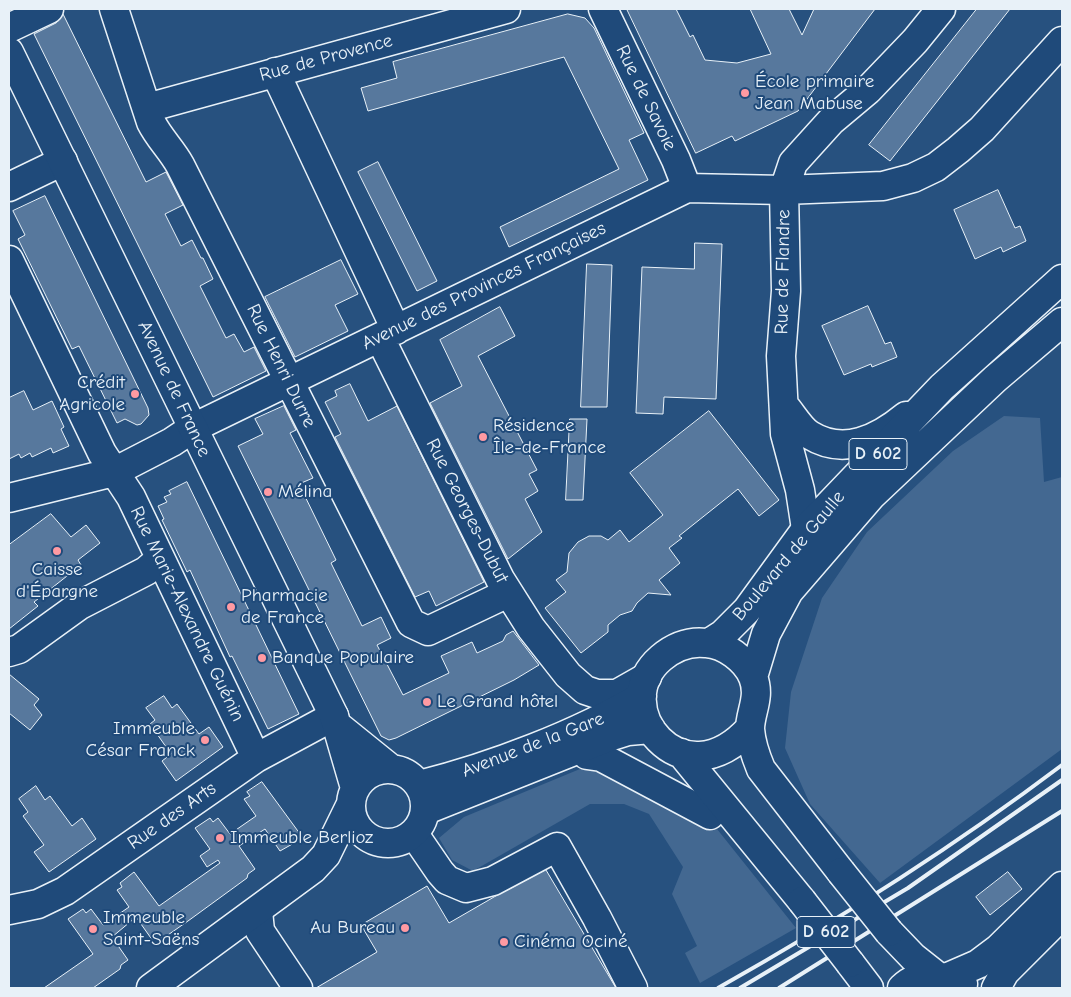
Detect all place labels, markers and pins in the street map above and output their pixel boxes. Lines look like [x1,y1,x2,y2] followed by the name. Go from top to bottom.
[755,71,874,115] place label: École primaire Jean Mabuse
[739,87,751,99] marker: École primaire Jean Mabuse
[59,372,125,416] place label: Crédit Agricole
[129,388,141,400] marker: Crédit Agricole
[493,415,606,459] place label: Résidence Île-de-France
[477,431,489,443] marker: Résidence Île-de-France
[278,481,332,503] place label: Mélina
[262,486,274,498] marker: Mélina
[51,545,63,557] marker: Caisse d'Épargne
[16,559,98,603] place label: Caisse d'Épargne
[241,585,328,629] place label: Pharmacie de France
[225,601,237,613] marker: Pharmacie de France
[272,647,414,669] place label: Banque Populaire
[256,652,268,664] marker: Banque Populaire
[437,691,558,713] place label: Le Grand hôtel
[421,696,433,708] marker: Le Grand hôtel
[85,718,195,762] place label: Immeuble César Franck
[199,734,211,746] marker: Immeuble César Franck
[230,827,373,849] place label: Immeuble Berlioz
[214,832,226,844] marker: Immeuble Berlioz
[103,907,199,951] place label: Immeuble Saint-Saëns
[310,917,395,939] place label: Au Bureau
[399,922,411,934] marker: Au Bureau
[87,923,99,935] marker: Immeuble Saint-Saëns
[514,931,628,953] place label: Cinéma Ociné
[498,936,510,948] marker: Cinéma Ociné

